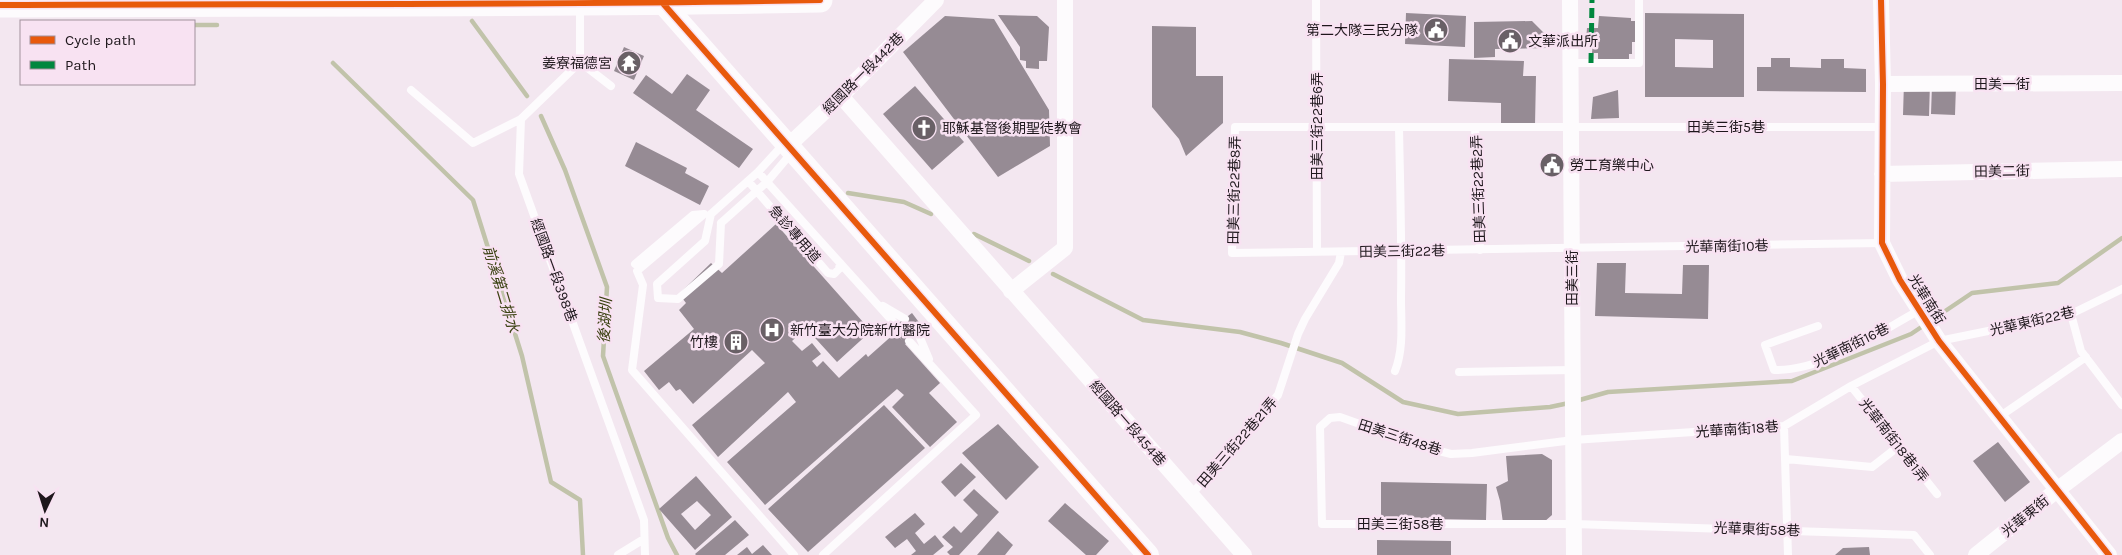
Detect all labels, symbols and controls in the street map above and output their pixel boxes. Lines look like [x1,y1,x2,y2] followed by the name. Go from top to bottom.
[1423,17,1449,43] public building icon: 第二大隊三民分隊
[20,20,195,85] legend
[1306,22,1418,39] place label: 第二大隊三民分隊
[1497,28,1523,54] public building icon: 文華派出所
[819,29,907,117] street label: 經國路一段442巷
[65,31,136,49] text: Cycle path
[1528,33,1598,50] place label: 文華派出所
[616,50,642,76] temple icon: 姜寮福德宮
[542,55,612,72] place label: 姜寮福德宮
[65,56,96,74] text: Path
[1309,72,1326,180] street label: 田美三街22巷6弄
[1974,76,2030,93] street label: 田美一街
[911,115,937,141] church icon: 耶穌基督後期聖徒教會
[1687,119,1765,136] street label: 田美三街5巷
[942,120,1082,137] place label: 耶穌基督後期聖徒教會
[1225,135,1244,245] street label: 田美三街22巷8弄
[1468,135,1489,243] street label: 田美三街22巷2弄
[1539,152,1565,178] public building icon: 勞工育樂中心
[1570,157,1654,174] place label: 勞工育樂中心
[1974,163,2030,180] street label: 田美二街
[765,202,824,266] street label: 急診專用道
[527,216,580,324] street label: 經國路一段398巷
[1685,237,1769,256] street label: 光華南街10巷
[1359,242,1445,261] street label: 田美三街22巷
[479,243,523,336] water label: 前溪第二排水
[1564,250,1581,306] street label: 田美三街
[1905,271,1949,328] street label: 光華南街
[595,296,615,344] water label: 後湖圳
[1988,304,2076,339] street label: 光華東街22巷
[759,317,785,343] hospital icon: 新竹臺大分院新竹醫院
[1810,320,1892,371] street label: 光華南街16巷
[790,322,930,339] place label: 新竹臺大分院新竹醫院
[723,329,749,355] building icon: 竹樓
[690,334,718,351] place label: 竹樓
[1086,377,1169,469] street label: 經國路一段454巷
[1194,394,1281,491] street label: 田美三街22巷21弄
[1856,395,1932,486] street label: 光華南街18巷1弄
[1356,416,1444,459] street label: 田美三街48巷
[1695,418,1779,441] street label: 光華南街18巷
[20,485,70,535] north arrow
[1998,492,2052,541] street label: 光華東街
[39,514,50,531] text: N
[1357,516,1443,533] street label: 田美三街58巷
[1713,519,1801,540] street label: 光華東街58巷

